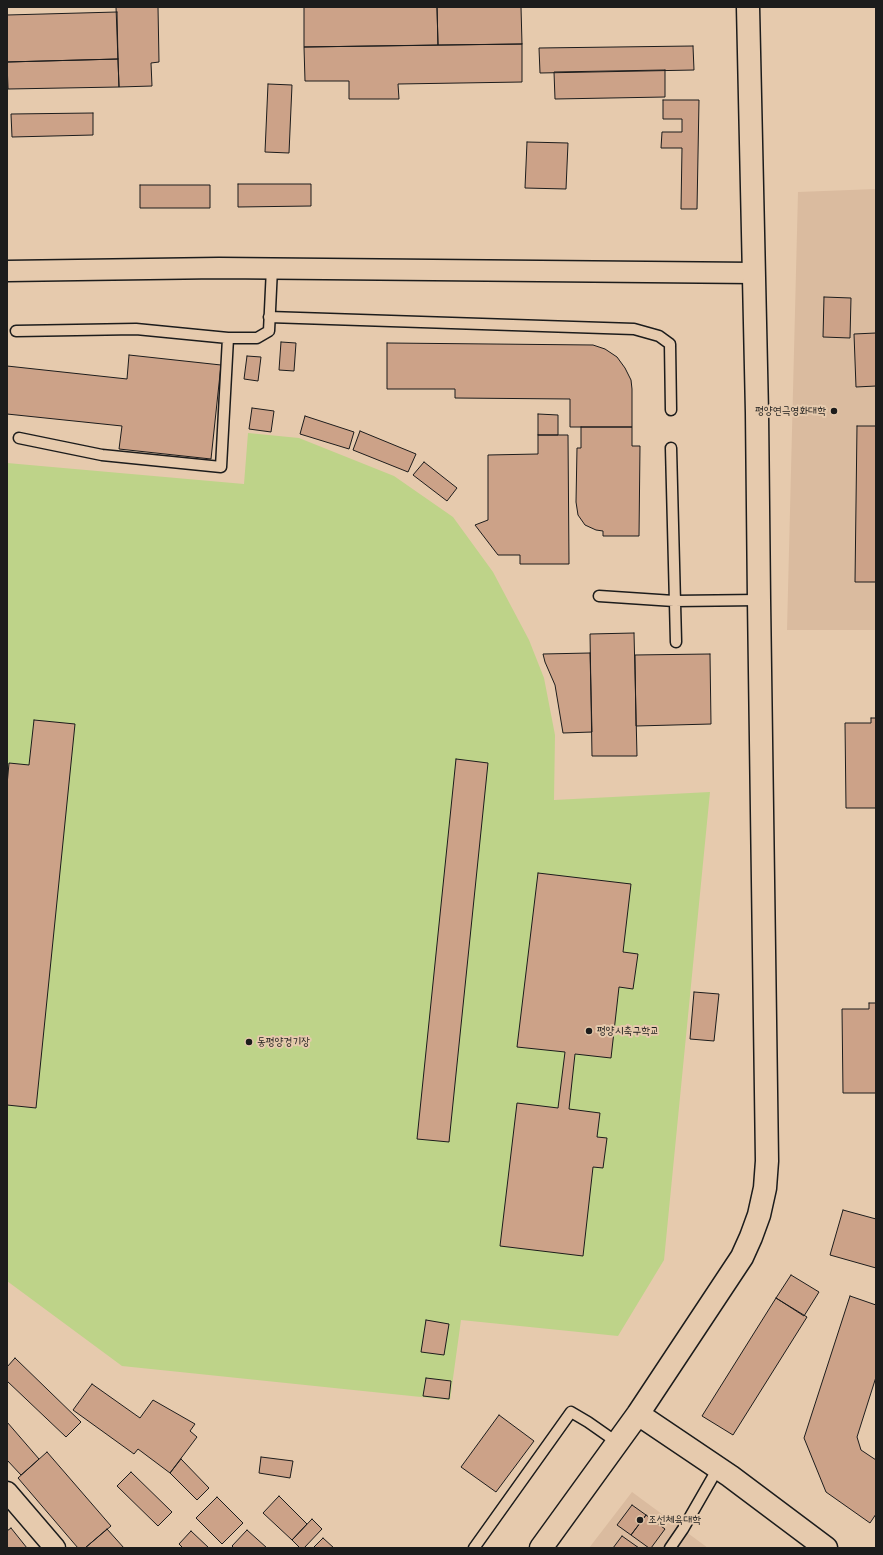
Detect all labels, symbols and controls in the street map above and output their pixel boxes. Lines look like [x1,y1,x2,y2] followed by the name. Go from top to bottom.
[755,404,826,418] place label: 평양연극영화대학
[829,406,839,416] marker: 평양연극영화대학
[597,1024,659,1038] place label: 평양시축구학교
[584,1026,594,1036] marker: 평양시축구학교
[257,1035,310,1049] place label: 동평양경기장
[244,1037,254,1047] marker: 동평양경기장
[648,1513,701,1527] place label: 조선체육대학
[635,1515,645,1525] marker: 조선체육대학

